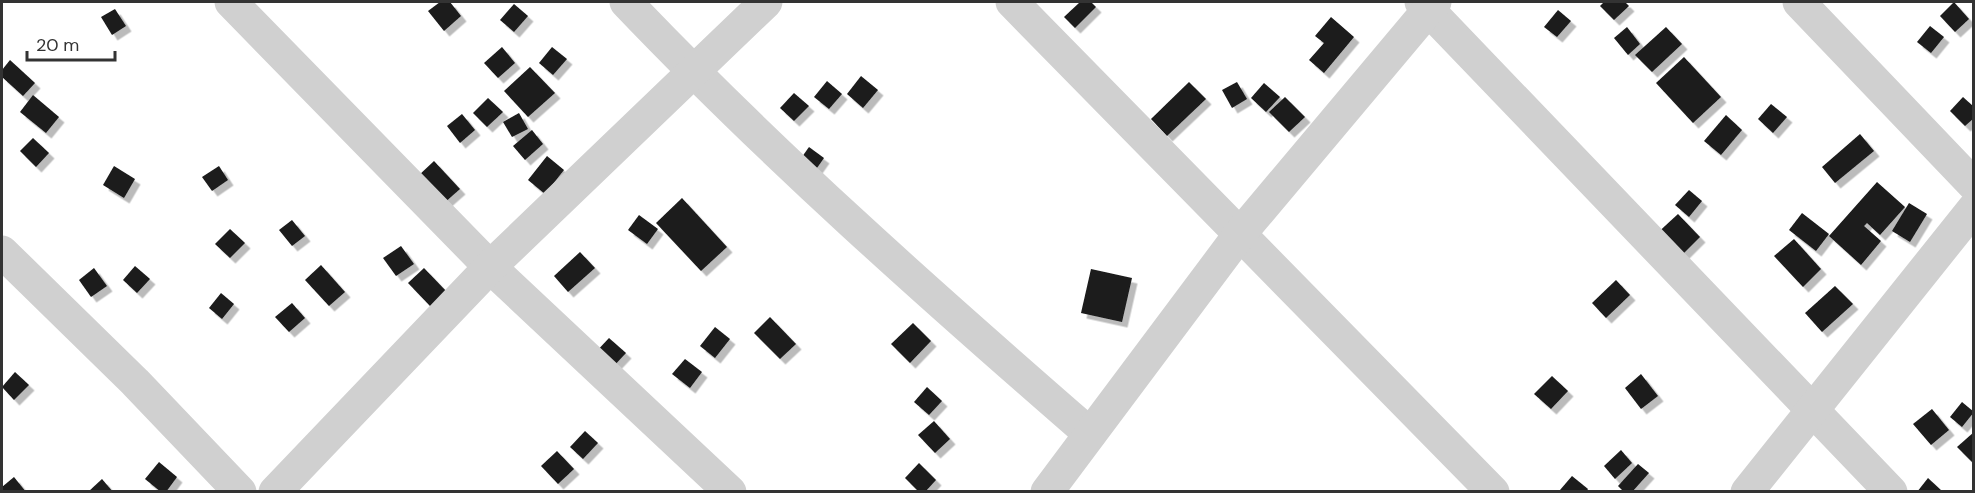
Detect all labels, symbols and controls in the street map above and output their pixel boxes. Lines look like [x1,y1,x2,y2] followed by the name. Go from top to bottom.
[27,24,116,62] scale bar
[36,33,79,57] text: 20 m

